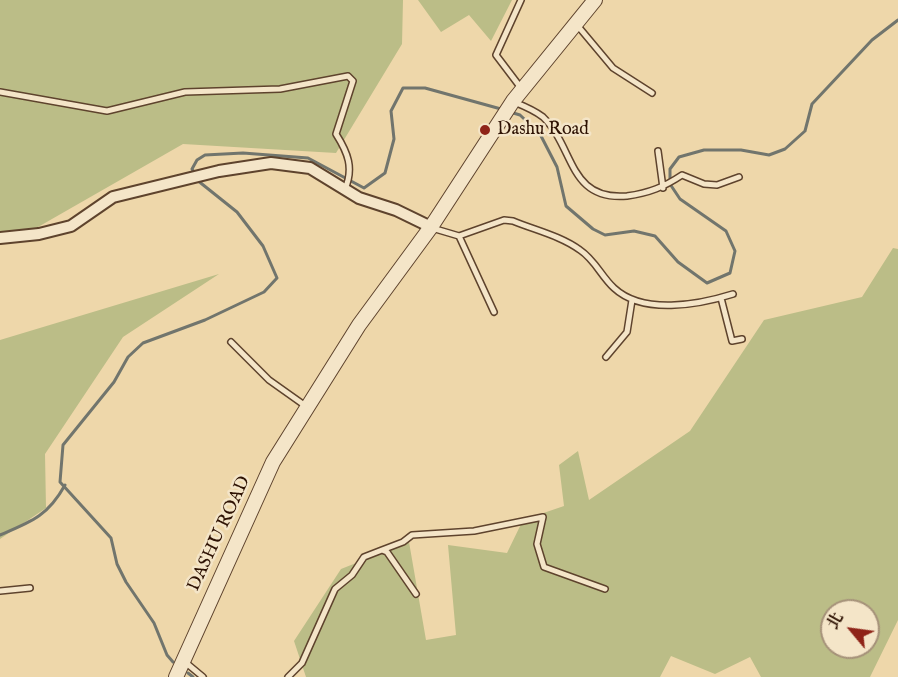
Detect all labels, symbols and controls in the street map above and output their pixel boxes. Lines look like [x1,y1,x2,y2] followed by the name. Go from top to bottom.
[497,119,589,141] place label: Dashu Road
[478,123,492,137] marker: Dashu Road
[184,473,256,595] street label: DASHU ROAD
[820,599,880,659] north arrow
[823,609,849,633] text: 北

